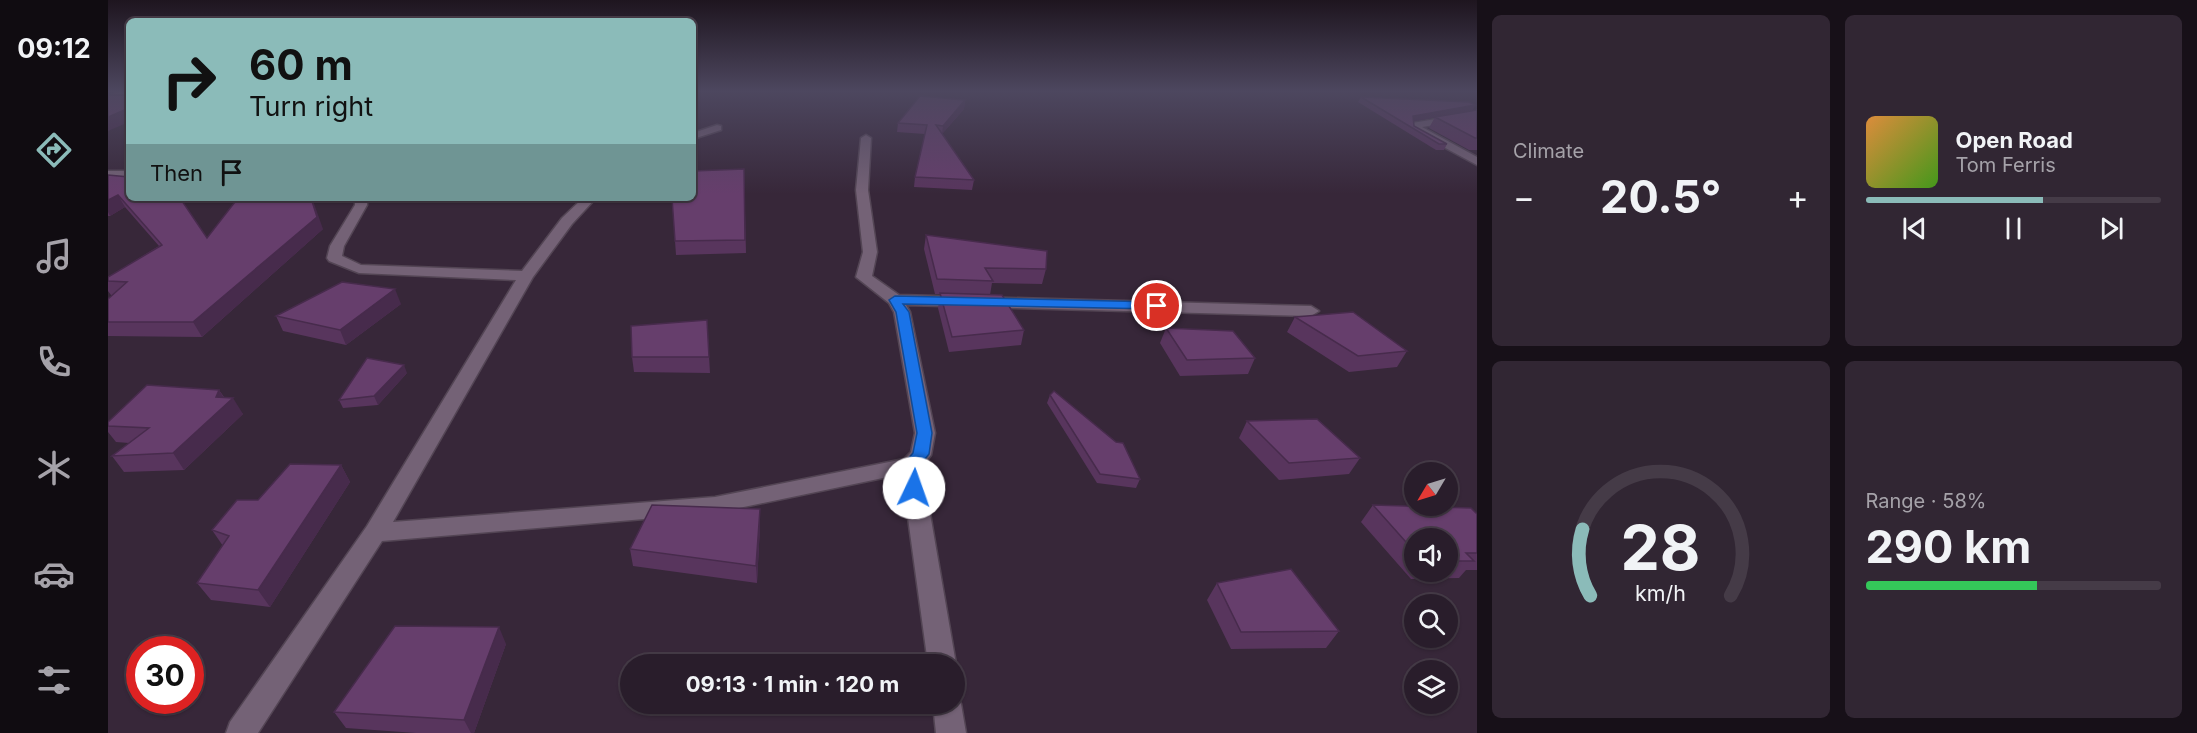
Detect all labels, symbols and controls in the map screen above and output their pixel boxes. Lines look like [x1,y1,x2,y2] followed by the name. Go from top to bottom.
[17,32,91,65] text: 09:12
[249,39,353,90] text: 60 m
[150,42,228,120] icon: right
[249,90,373,123] text: Turn right
[1956,127,2073,153] text: Open Road
[33,129,75,171] icon: directions
[1513,139,1584,163] text: Climate
[1956,153,2056,177] text: Tom Ferris
[215,156,248,189] icon: arrive
[150,160,203,186] text: Then
[1600,169,1721,224] text: 20.5°
[1513,177,1535,217] text: −
[1787,177,1809,217] text: +
[1898,212,1931,245] icon: previous
[1997,212,2030,245] icon: pause
[2095,212,2128,245] icon: next
[33,235,75,277] icon: music
[1131,280,1182,331] pin
[1140,289,1173,322] icon: arrive
[33,341,75,383] icon: phone
[33,447,75,489] icon: climate
[882,456,946,520] position arrow
[1404,462,1458,516] north arrow
[1404,462,1458,714] map controls
[1866,489,1986,513] text: Range · 58%
[1621,510,1701,585] text: 28
[1866,519,2031,574] text: 290 km
[1404,528,1458,582] button: sound
[33,553,75,595] icon: car
[1635,581,1686,607] text: km/h
[1404,594,1458,648] button: search
[126,636,204,714] speed limit sign: 30
[33,659,75,701] icon: filters
[1404,660,1458,714] button: layers
[686,671,899,697] text: 09:13 · 1 min · 120 m

